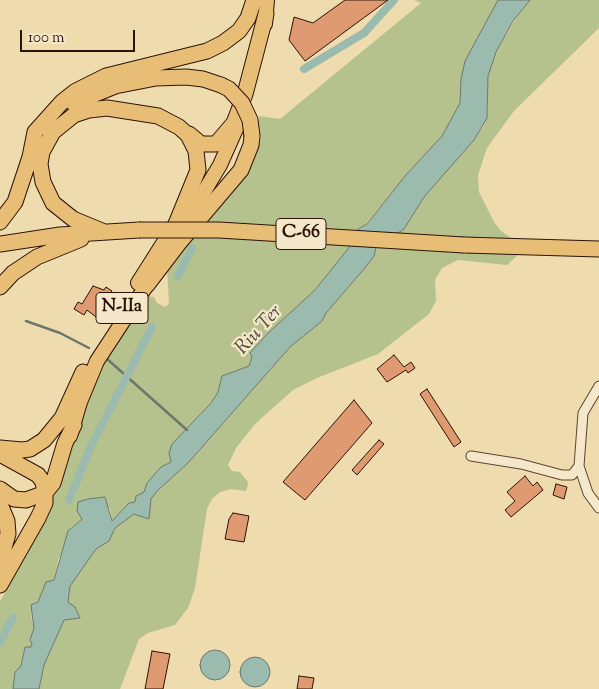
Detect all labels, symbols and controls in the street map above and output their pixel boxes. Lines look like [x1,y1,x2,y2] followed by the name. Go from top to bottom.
[22,20,138,52] scale bar
[28,28,64,49] text: 100 m
[276,218,326,250] road number: C-66
[96,292,148,324] road number: N-IIa
[231,301,289,361] water label: Riu Ter

